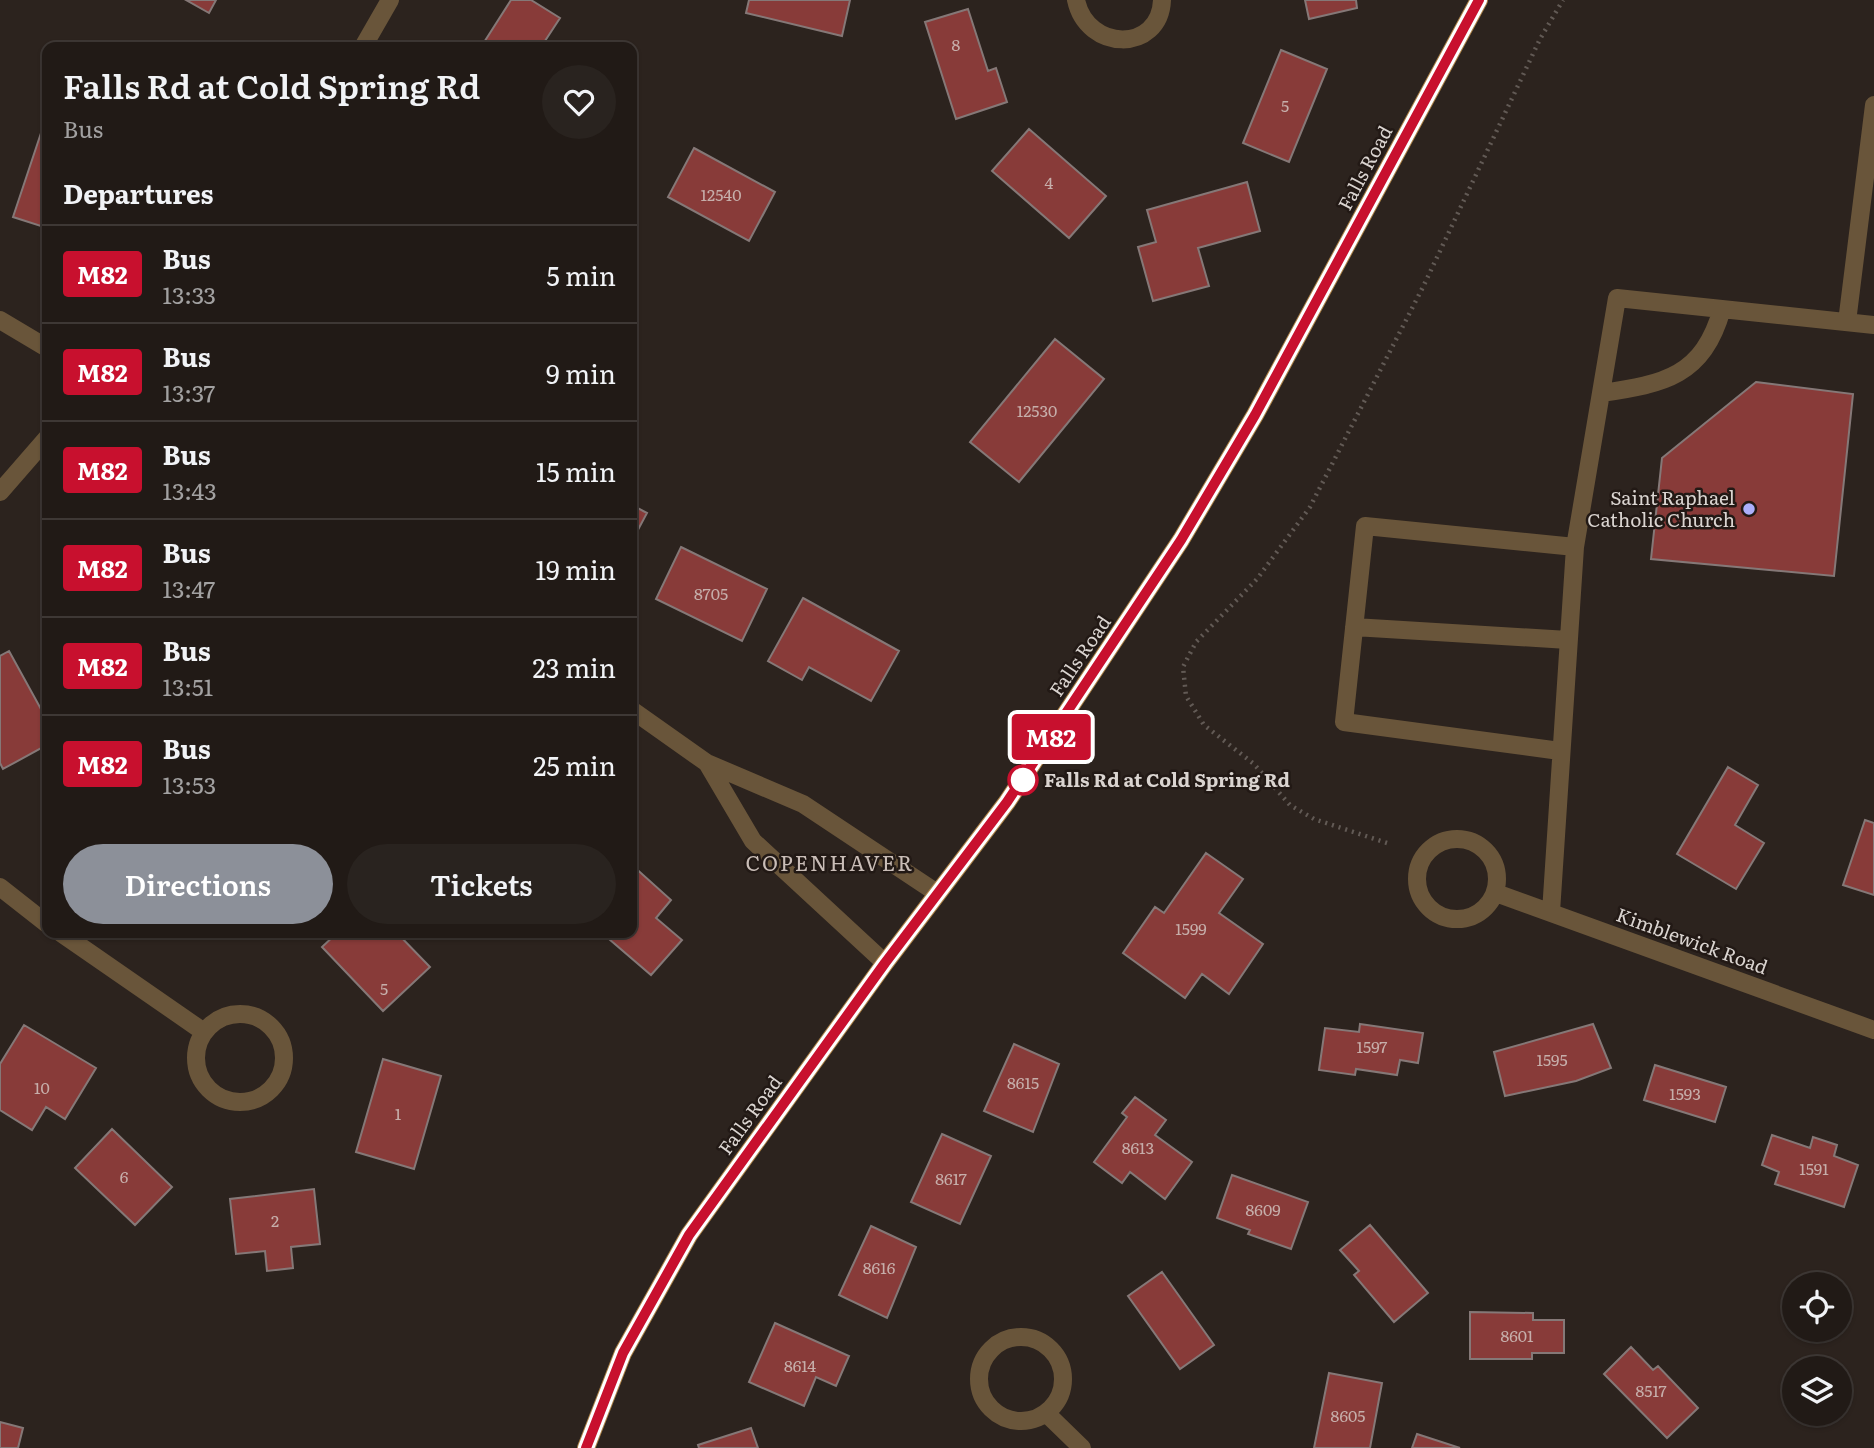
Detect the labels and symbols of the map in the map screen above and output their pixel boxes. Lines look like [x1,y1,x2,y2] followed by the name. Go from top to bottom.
[952,32,961,56] house number: 8
[1281,93,1289,117] house number: 5
[1330,120,1398,215] street label: Falls Road
[1045,170,1054,194] house number: 4
[701,182,741,206] house number: 12540
[1017,398,1057,422] house number: 12530
[1587,483,1735,533] place label: Saint Raphael Catholic Church
[1741,501,1757,517] marker: Saint Raphael Catholic Church
[694,581,728,605] house number: 8705
[1042,609,1117,702] street label: Falls Road
[1011,714,1091,760] line badge: M82
[1008,765,1038,795] marker: Falls Rd at Cold Spring Rd
[1044,765,1291,793] place label: Falls Rd at Cold Spring Rd
[746,846,914,877] district label: COPENHAVER
[1613,900,1772,981] street label: Kimblewick Road
[1175,916,1207,940] house number: 1599
[380,976,388,1000] house number: 5
[1357,1034,1387,1058] house number: 1597
[1536,1047,1568,1071] house number: 1595
[711,1069,788,1160] street label: Falls Road
[1007,1070,1039,1094] house number: 8615
[34,1075,50,1099] house number: 10
[1669,1081,1701,1105] house number: 1593
[395,1101,402,1125] house number: 1
[1122,1135,1154,1159] house number: 8613
[1799,1156,1829,1180] house number: 1591
[120,1164,129,1188] house number: 6
[935,1166,967,1190] house number: 8617
[1245,1197,1281,1221] house number: 8609
[271,1208,279,1232] house number: 2
[863,1255,896,1279] house number: 8616
[1500,1323,1534,1347] house number: 8601
[784,1353,816,1377] house number: 8614
[1635,1378,1667,1402] house number: 8517
[1331,1403,1365,1427] house number: 8605

